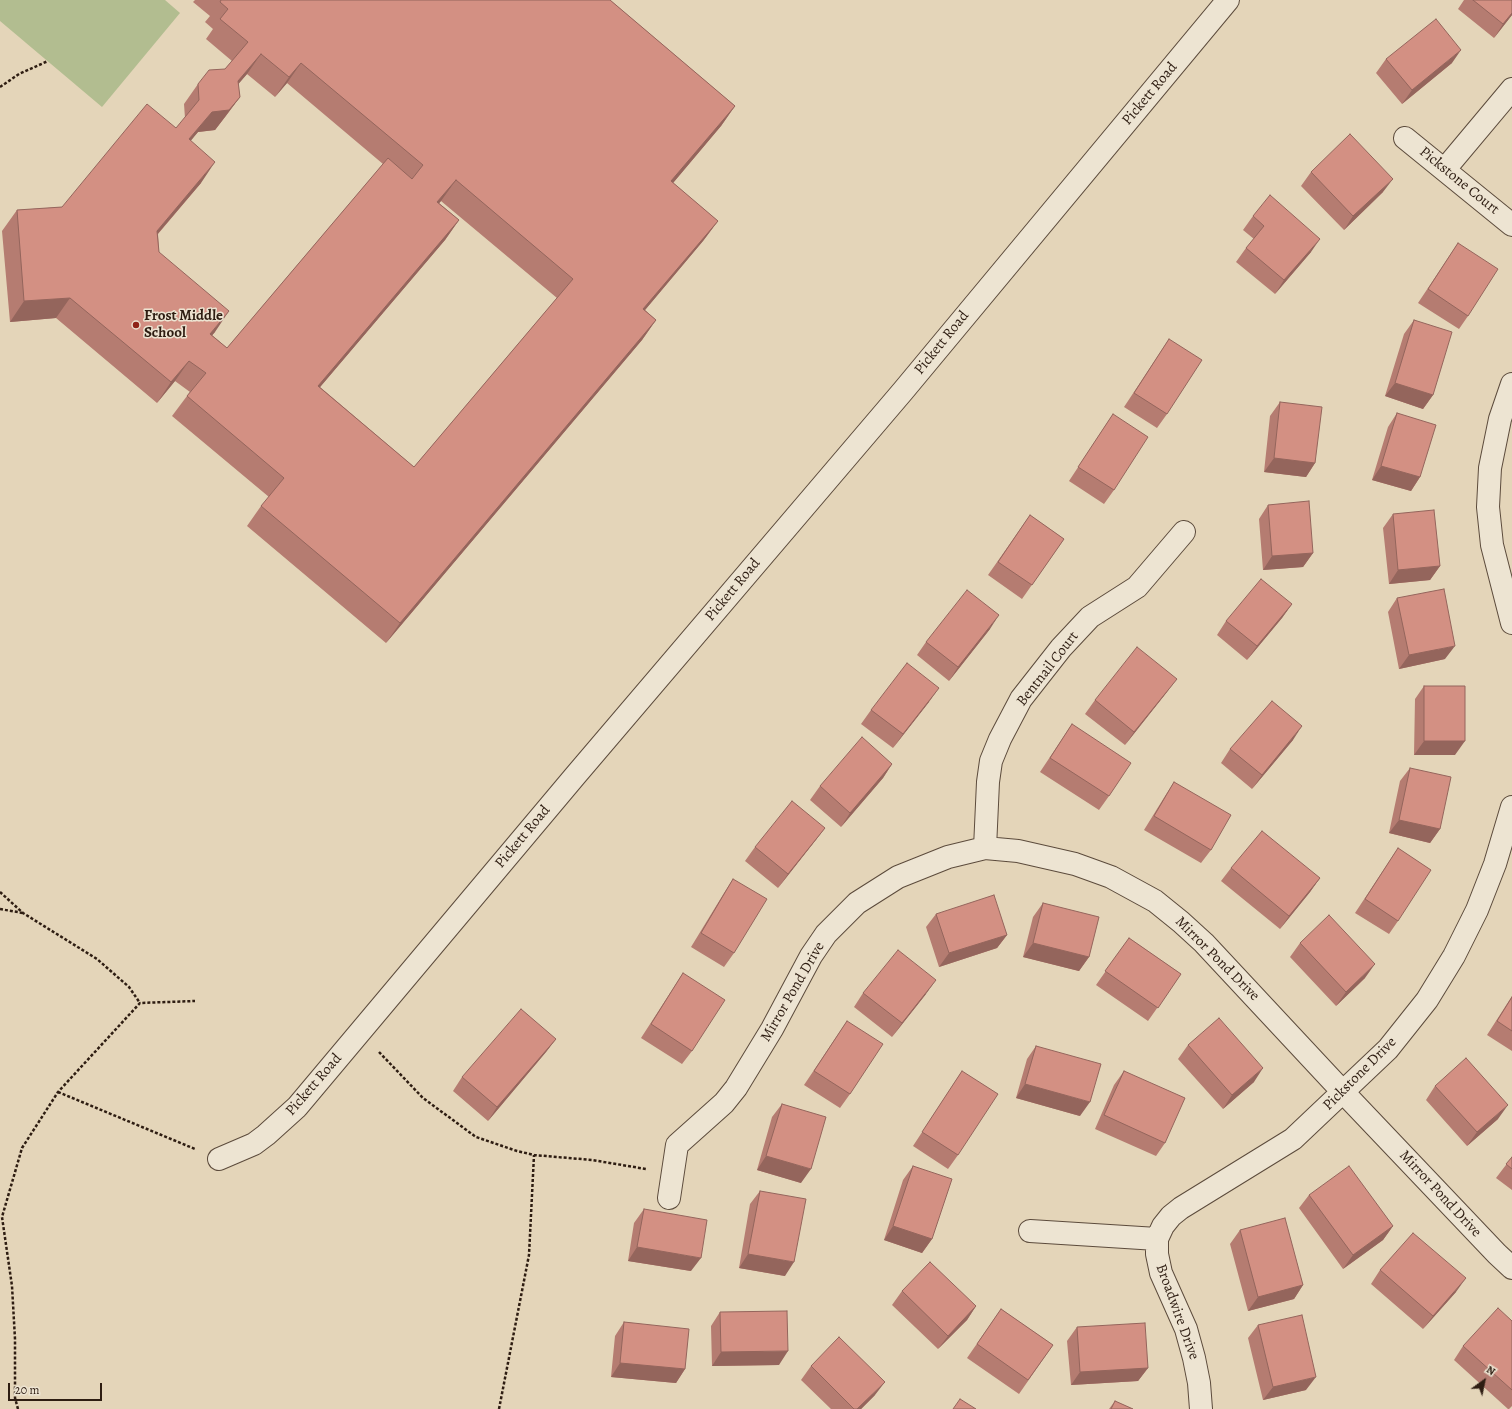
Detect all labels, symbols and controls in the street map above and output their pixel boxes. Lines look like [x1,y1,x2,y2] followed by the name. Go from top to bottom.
[1118,59,1182,129] street label: Pickett Road
[1415,143,1503,219] street label: Pickstone Court
[144,307,223,342] place label: Frost Middle School
[911,308,973,378] street label: Pickett Road
[131,320,141,330] marker: Frost Middle School
[701,555,765,625] street label: Pickett Road
[1013,628,1083,710] street label: Bentnail Court
[491,802,555,872] street label: Pickett Road
[1171,913,1263,1005] street label: Mirror Pond Drive
[757,939,829,1045] street label: Mirror Pond Drive
[1320,1034,1400,1114] street label: Pickstone Drive
[282,1050,346,1120] street label: Pickett Road
[1395,1147,1485,1241] street label: Mirror Pond Drive
[1151,1262,1203,1362] street label: Broadwire Drive
[1464,1361,1504,1401] north arrow
[1483,1362,1498,1379] text: N
[10,1375,104,1401] scale bar
[15,1382,39,1398] text: 20 m

